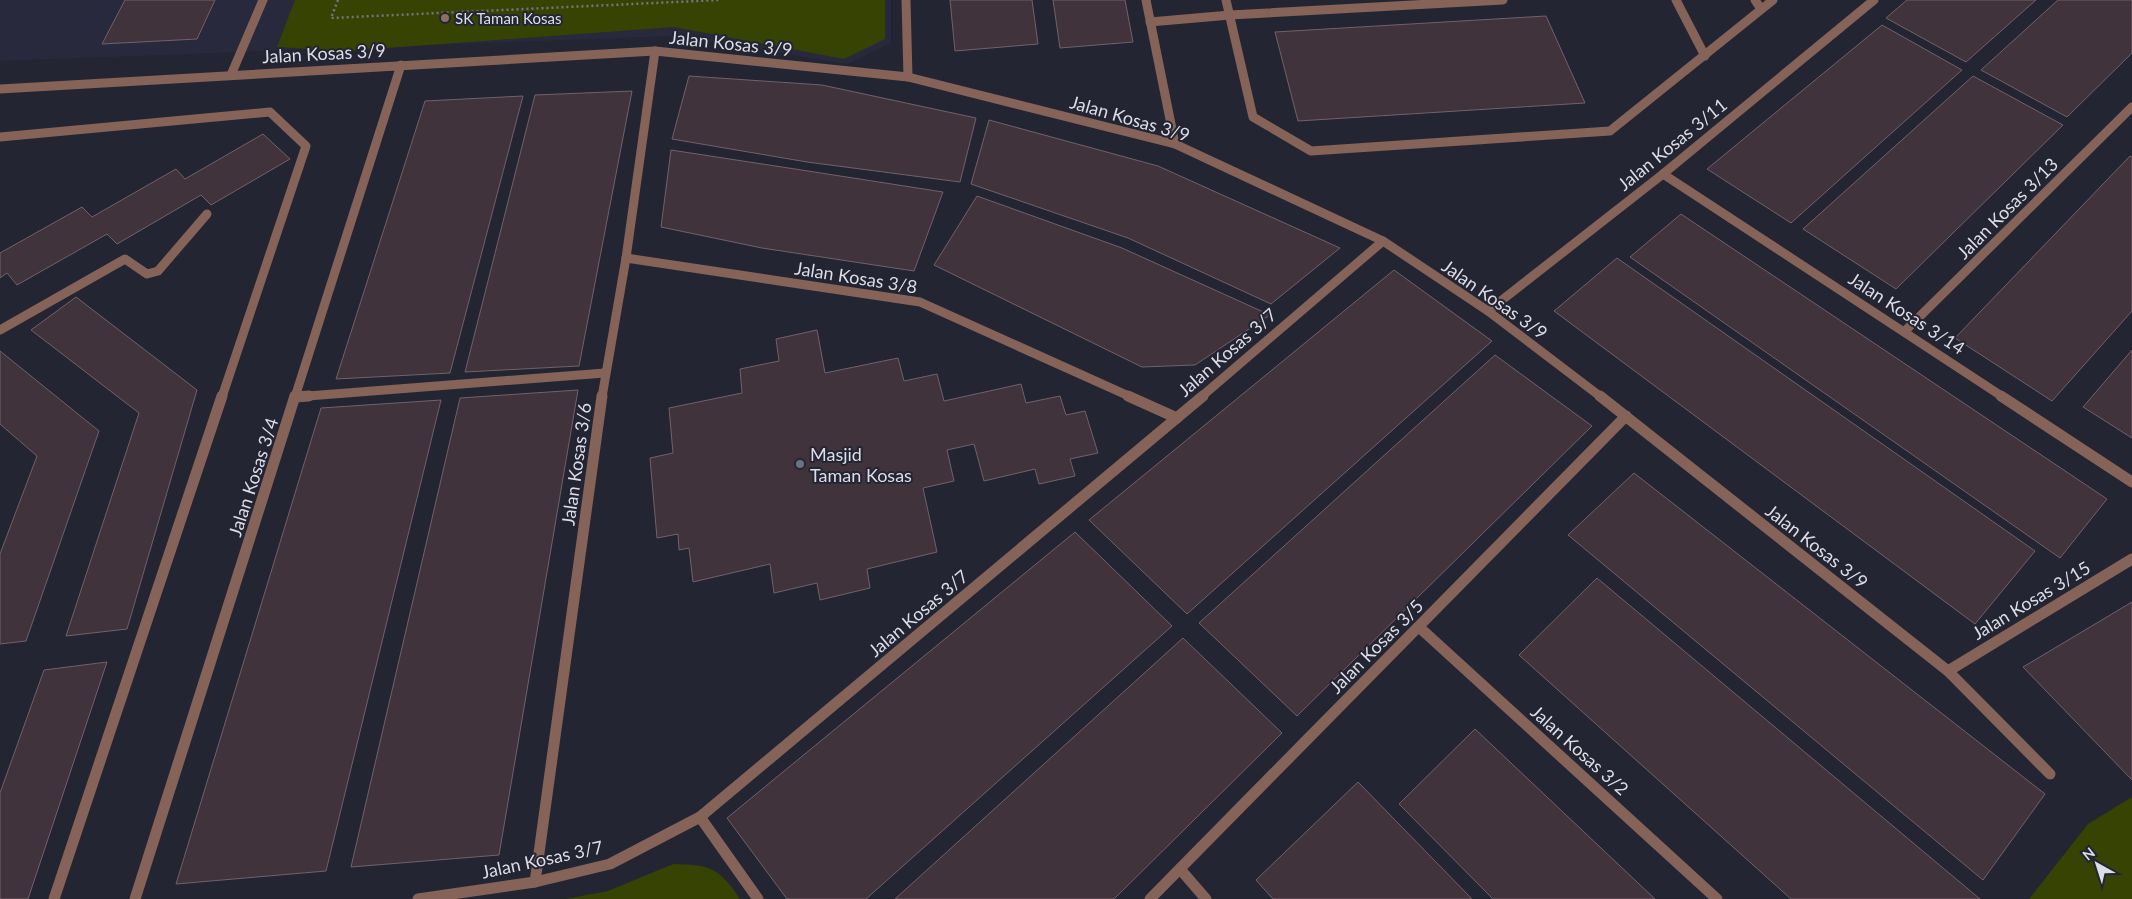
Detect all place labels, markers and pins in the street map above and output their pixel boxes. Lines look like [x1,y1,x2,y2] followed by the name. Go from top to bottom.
[455,9,561,27] place label: SK Taman Kosas
[439,12,451,24] marker: SK Taman Kosas
[810,443,912,486] place label: Masjid Taman Kosas
[794,458,806,470] marker: Masjid Taman Kosas

